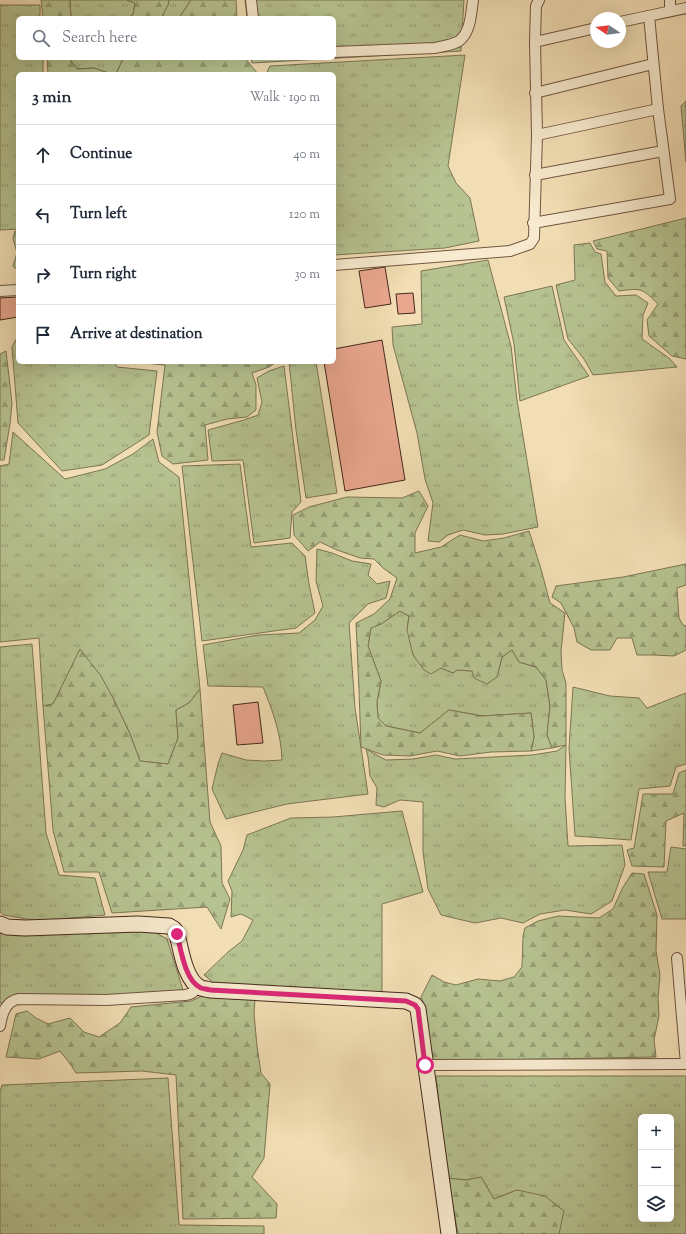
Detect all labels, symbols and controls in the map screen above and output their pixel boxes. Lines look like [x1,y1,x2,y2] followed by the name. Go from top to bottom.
[590,12,626,48] north arrow
[16,16,336,60] search box
[30,27,52,49] icon: search
[62,28,137,49] text: Search here
[32,86,71,110] text: 3 min
[250,89,320,107] text: Walk · 190 m
[32,144,54,166] icon: ahead
[70,144,132,165] text: Continue
[293,146,320,164] text: 40 m
[32,204,54,226] icon: left
[70,204,127,225] text: Turn left
[289,206,320,224] text: 120 m
[32,264,54,286] icon: right
[70,264,136,285] text: Turn right
[294,266,320,284] text: 30 m
[32,324,54,346] icon: arrive
[70,324,203,345] text: Arrive at destination
[168,925,186,943] route end
[416,1056,434,1074] route start
[638,1114,674,1222] map controls
[638,1114,674,1150] button: +
[638,1150,674,1186] button: −
[638,1186,674,1222] button: layers

